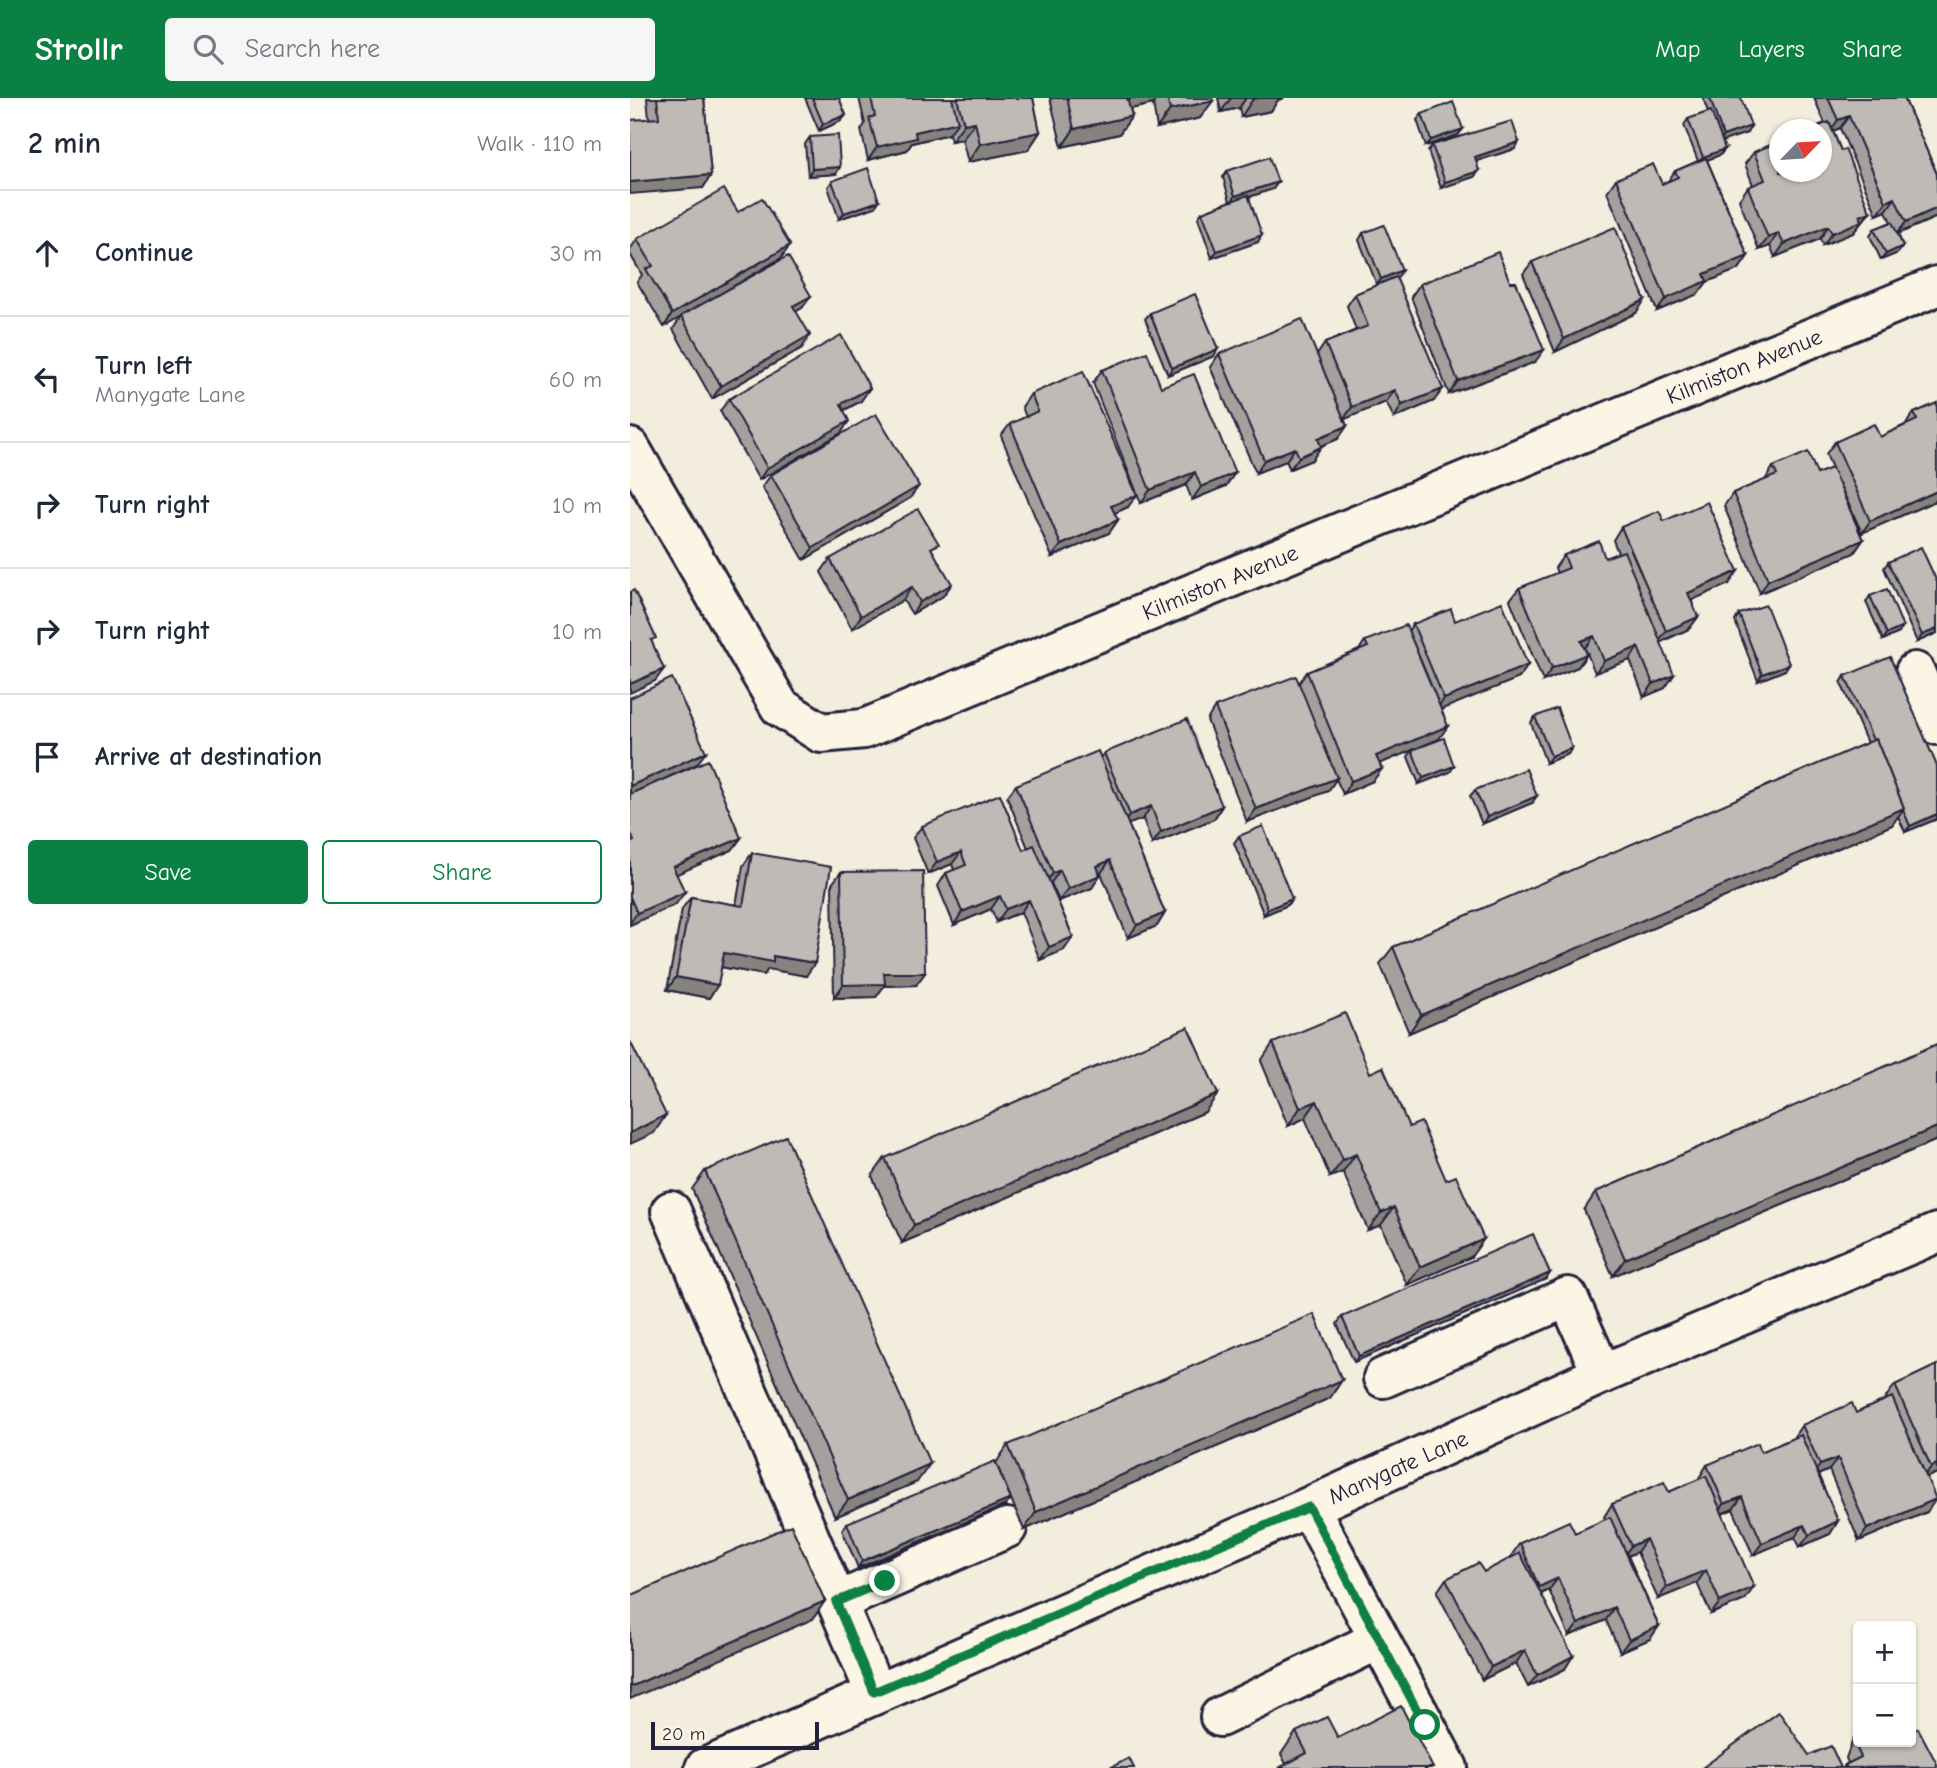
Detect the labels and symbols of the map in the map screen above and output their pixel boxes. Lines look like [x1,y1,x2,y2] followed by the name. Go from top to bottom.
[1769,119,1832,182] north arrow
[1662,323,1826,410] street label: Kilmiston Avenue
[1138,539,1302,626] street label: Kilmiston Avenue
[1324,1425,1472,1510] street label: Manygate Lane
[869,1565,900,1596] route end
[1409,1709,1440,1740] route start
[651,1719,819,1751] scale bar

